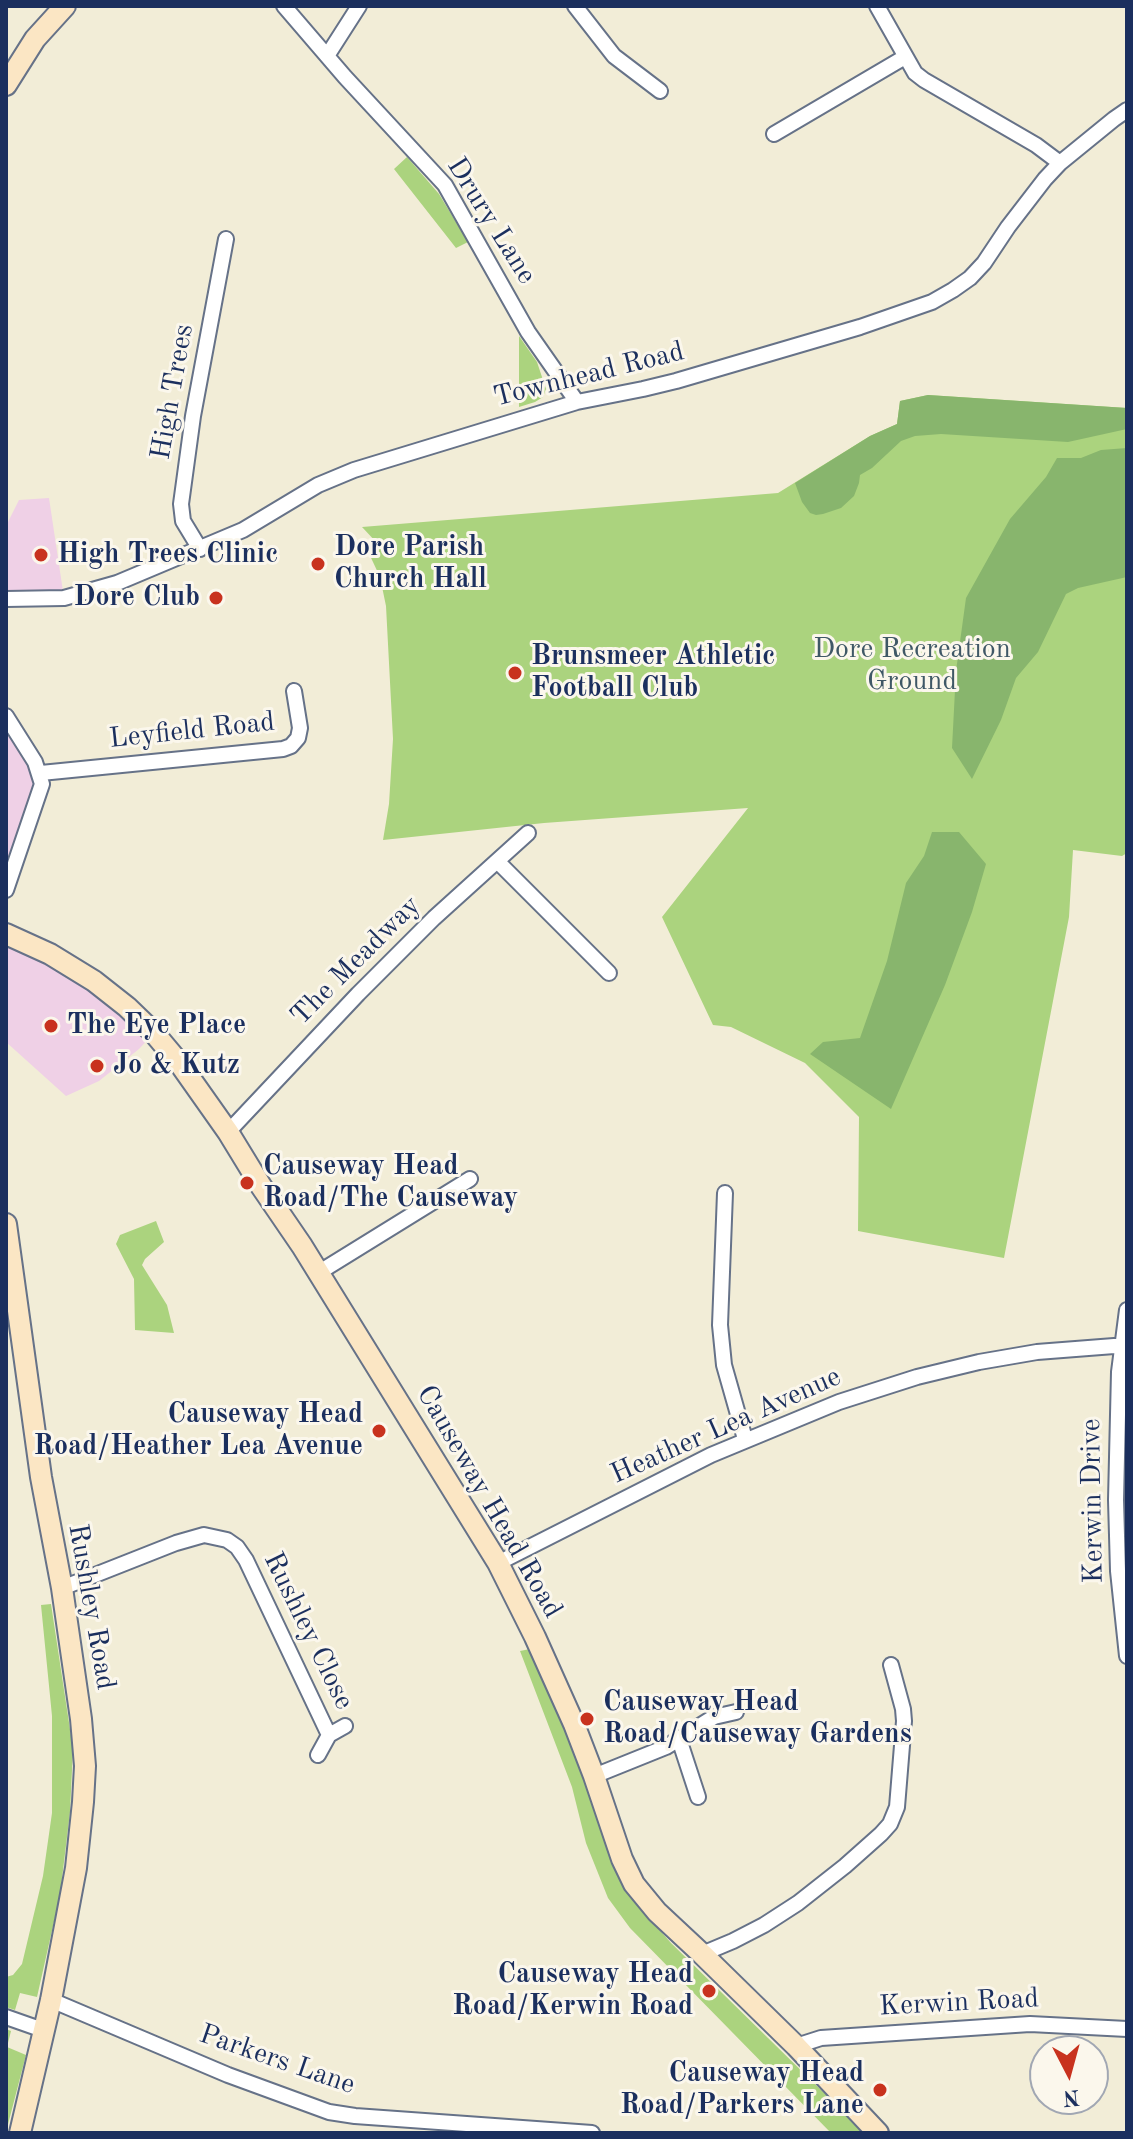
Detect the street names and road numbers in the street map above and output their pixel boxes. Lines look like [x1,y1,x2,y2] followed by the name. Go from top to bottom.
[439,151,543,291] street label: Drury Lane
[145,322,201,462] street label: High Trees
[490,335,688,415] street label: Townhead Road
[107,706,277,756] street label: Leyfield Road
[284,889,428,1033] street label: The Meadway
[606,1360,846,1492] street label: Heather Lea Avenue
[409,1380,569,1624] street label: Causeway Head Road
[1075,1418,1111,1584] street label: Kerwin Drive
[60,1521,122,1693] street label: Rushley Road
[255,1547,361,1715] street label: Rushley Close
[878,1982,1040,2024] street label: Kerwin Road
[195,2018,359,2102] street label: Parkers Lane

